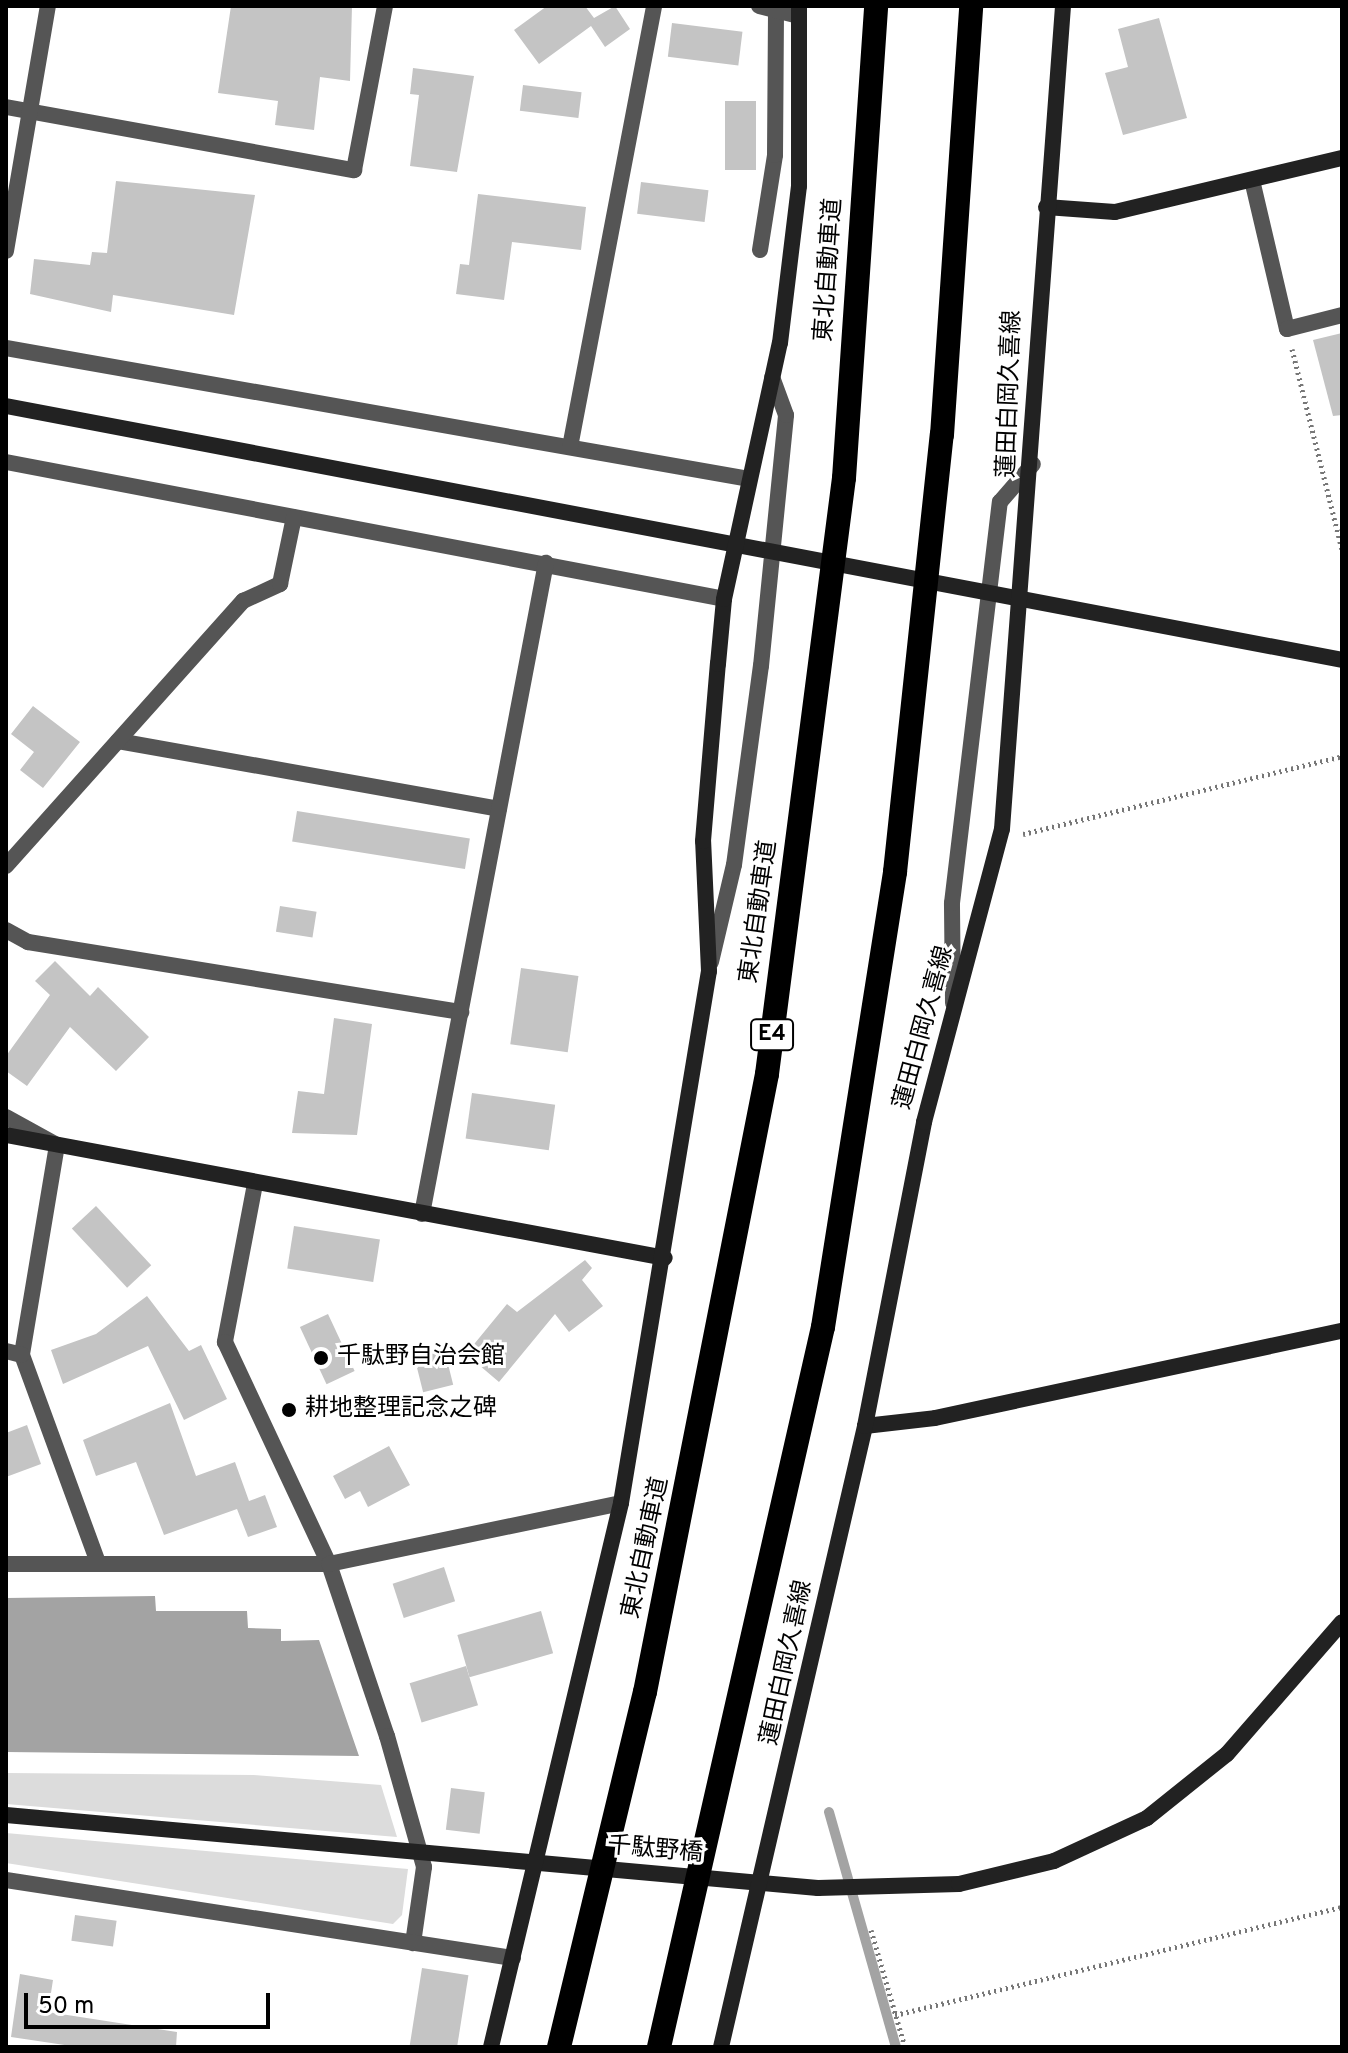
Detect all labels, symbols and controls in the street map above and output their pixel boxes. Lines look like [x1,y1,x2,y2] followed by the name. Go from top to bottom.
[811,197,849,343] street label: 東北自動車道
[994,310,1028,478] street label: 蓮田白岡久喜線
[736,839,784,985] street label: 東北自動車道
[889,943,961,1113] street label: 蓮田白岡久喜線
[750,1017,794,1053] road number: E4
[337,1344,505,1372] place label: 千駄野自治会館
[312,1349,330,1367] marker: 千駄野自治会館
[305,1396,497,1424] place label: 耕地整理記念之碑
[280,1401,298,1419] marker: 耕地整理記念之碑
[618,1475,676,1621] street label: 東北自動車道
[756,1578,820,1748] street label: 蓮田白岡久喜線
[606,1832,704,1870] street label: 千駄野橋
[28,1977,274,2027] scale bar
[38,1992,94,2022] text: 50 m

